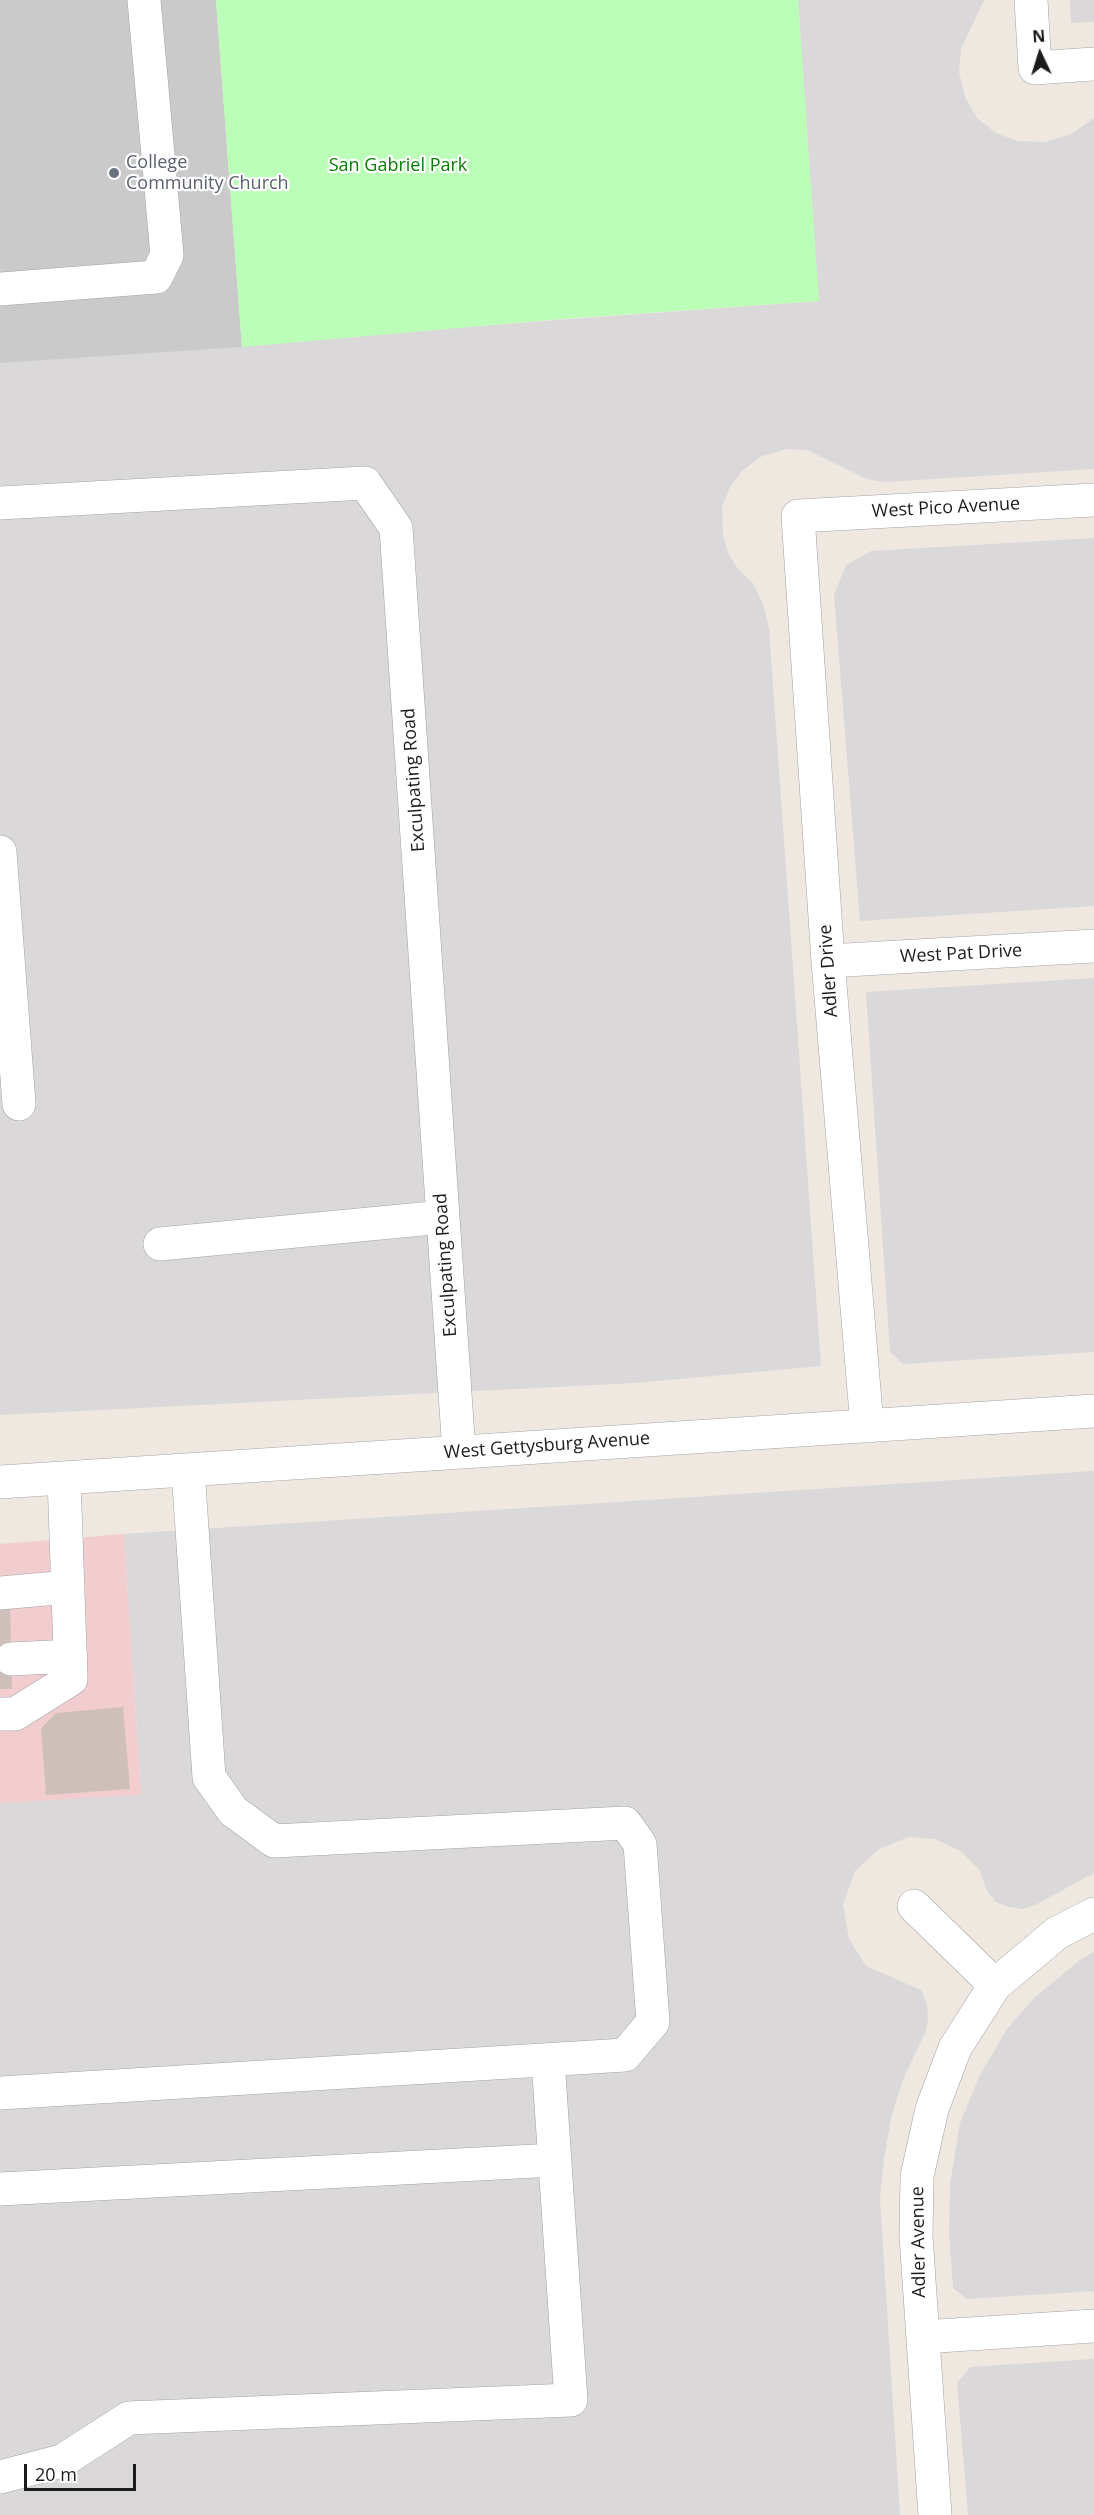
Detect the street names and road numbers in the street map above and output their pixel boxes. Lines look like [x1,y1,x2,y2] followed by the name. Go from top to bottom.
[871,493,1021,523] street label: West Pico Avenue
[398,707,430,853] street label: Exculpating Road
[815,924,843,1018] street label: Adler Drive
[899,940,1023,968] street label: West Pat Drive
[430,1192,462,1338] street label: Exculpating Road
[443,1428,651,1464] street label: West Gettysburg Avenue
[907,2186,931,2298] street label: Adler Avenue

